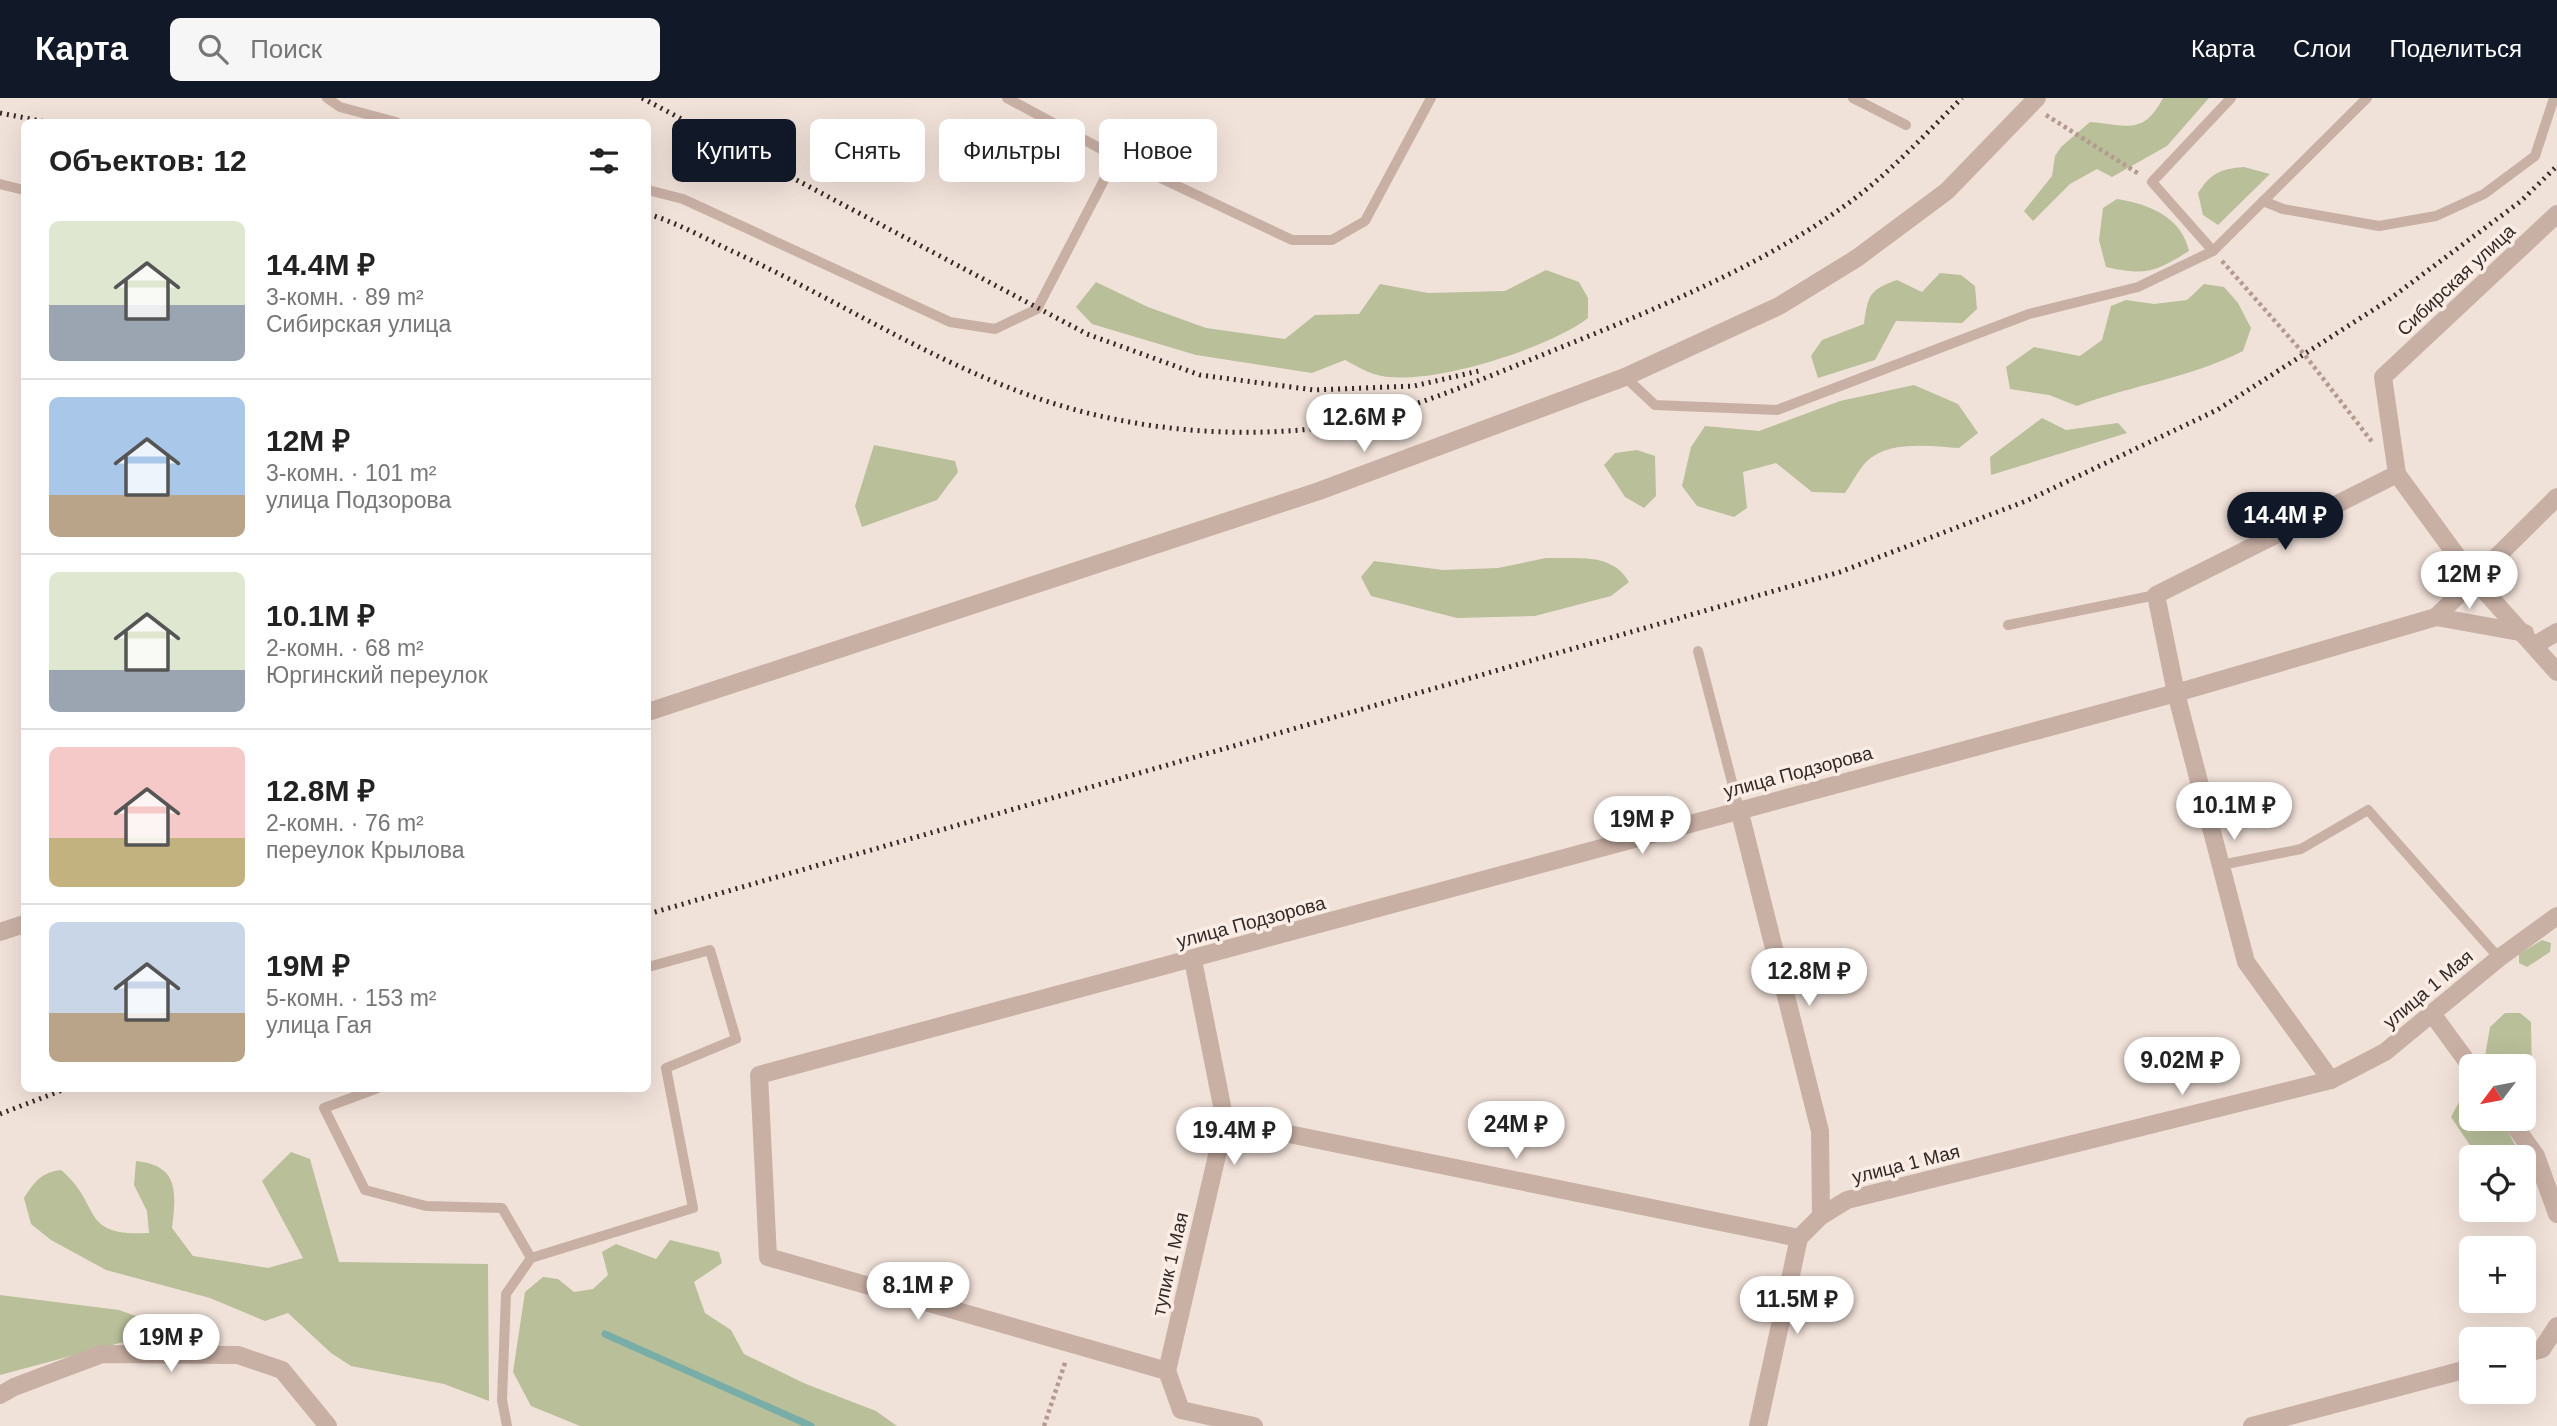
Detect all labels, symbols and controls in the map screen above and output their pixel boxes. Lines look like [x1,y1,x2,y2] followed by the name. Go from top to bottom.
[170,18,660,81] search box
[35,30,128,67] text: Карта
[194,30,232,68] icon: search
[250,34,322,64] text: Поиск
[2191,35,2255,62] text: Карта
[2293,35,2351,62] text: Слои
[2389,35,2522,62] text: Поделиться
[672,119,796,182] chip: Купить
[810,119,925,182] chip: Снять
[939,119,1085,182] chip: Фильтры
[1099,119,1217,182] chip: Новое
[585,142,623,180] icon: filters
[49,144,247,177] text: Объектов: 12
[2393,220,2519,340] street label: Сибирская улица
[266,248,375,281] text: 14.4M ₽
[105,249,189,333] icon: home
[266,284,424,310] text: 3-комн. · 89 m²
[266,311,451,337] text: Сибирская улица
[1299,394,1429,454] pin: 12.6M ₽
[1322,404,1406,430] text: 12.6M ₽
[266,424,350,457] text: 12M ₽
[105,425,189,509] icon: home
[266,460,437,486] text: 3-комн. · 101 m²
[266,487,451,513] text: улица Подзорова
[2220,492,2350,552] pin: 14.4M ₽
[2243,502,2327,528] text: 14.4M ₽
[2420,552,2518,611] pin: 12M ₽
[2437,561,2501,587] text: 12M ₽
[266,599,375,632] text: 10.1M ₽
[105,600,189,684] icon: home
[266,635,424,661] text: 2-комн. · 68 m²
[266,662,488,688] text: Юргинский переулок
[1721,742,1875,802] street label: улица Подзорова
[266,774,375,807] text: 12.8M ₽
[105,775,189,859] icon: home
[2169,782,2299,842] pin: 10.1M ₽
[2192,792,2276,818] text: 10.1M ₽
[1593,796,1691,856] pin: 19M ₽
[1610,806,1674,832] text: 19M ₽
[266,810,424,836] text: 2-комн. · 76 m²
[266,837,464,863] text: переулок Крылова
[1174,892,1328,952] street label: улица Подзорова
[2379,946,2477,1032] street label: улица 1 Мая
[1744,948,1874,1008] pin: 12.8M ₽
[266,949,350,982] text: 19M ₽
[105,950,189,1034] icon: home
[1767,958,1851,984] text: 12.8M ₽
[266,985,437,1011] text: 5-комн. · 153 m²
[266,1012,372,1038] text: улица Гая
[2117,1038,2247,1097] pin: 9.02M ₽
[2140,1047,2224,1073] text: 9.02M ₽
[2459,1054,2536,1130] north arrow
[2459,1054,2536,1404] map controls
[1467,1102,1565,1161] pin: 24M ₽
[1169,1108,1299,1167] pin: 19.4M ₽
[1484,1111,1548,1137] text: 24M ₽
[1192,1117,1276,1143] text: 19.4M ₽
[1850,1140,1962,1188] street label: улица 1 Мая
[2459,1145,2536,1222] button: locate
[1148,1210,1192,1318] street label: тупик 1 Мая
[2459,1236,2536,1313] button: +
[861,1262,975,1322] pin: 8.1M ₽
[883,1272,953,1298] text: 8.1M ₽
[1732,1276,1862,1336] pin: 11.5M ₽
[1756,1286,1838,1312] text: 11.5M ₽
[122,1314,220,1374] pin: 19M ₽
[139,1324,203,1350] text: 19M ₽
[2459,1327,2536,1404] button: −

